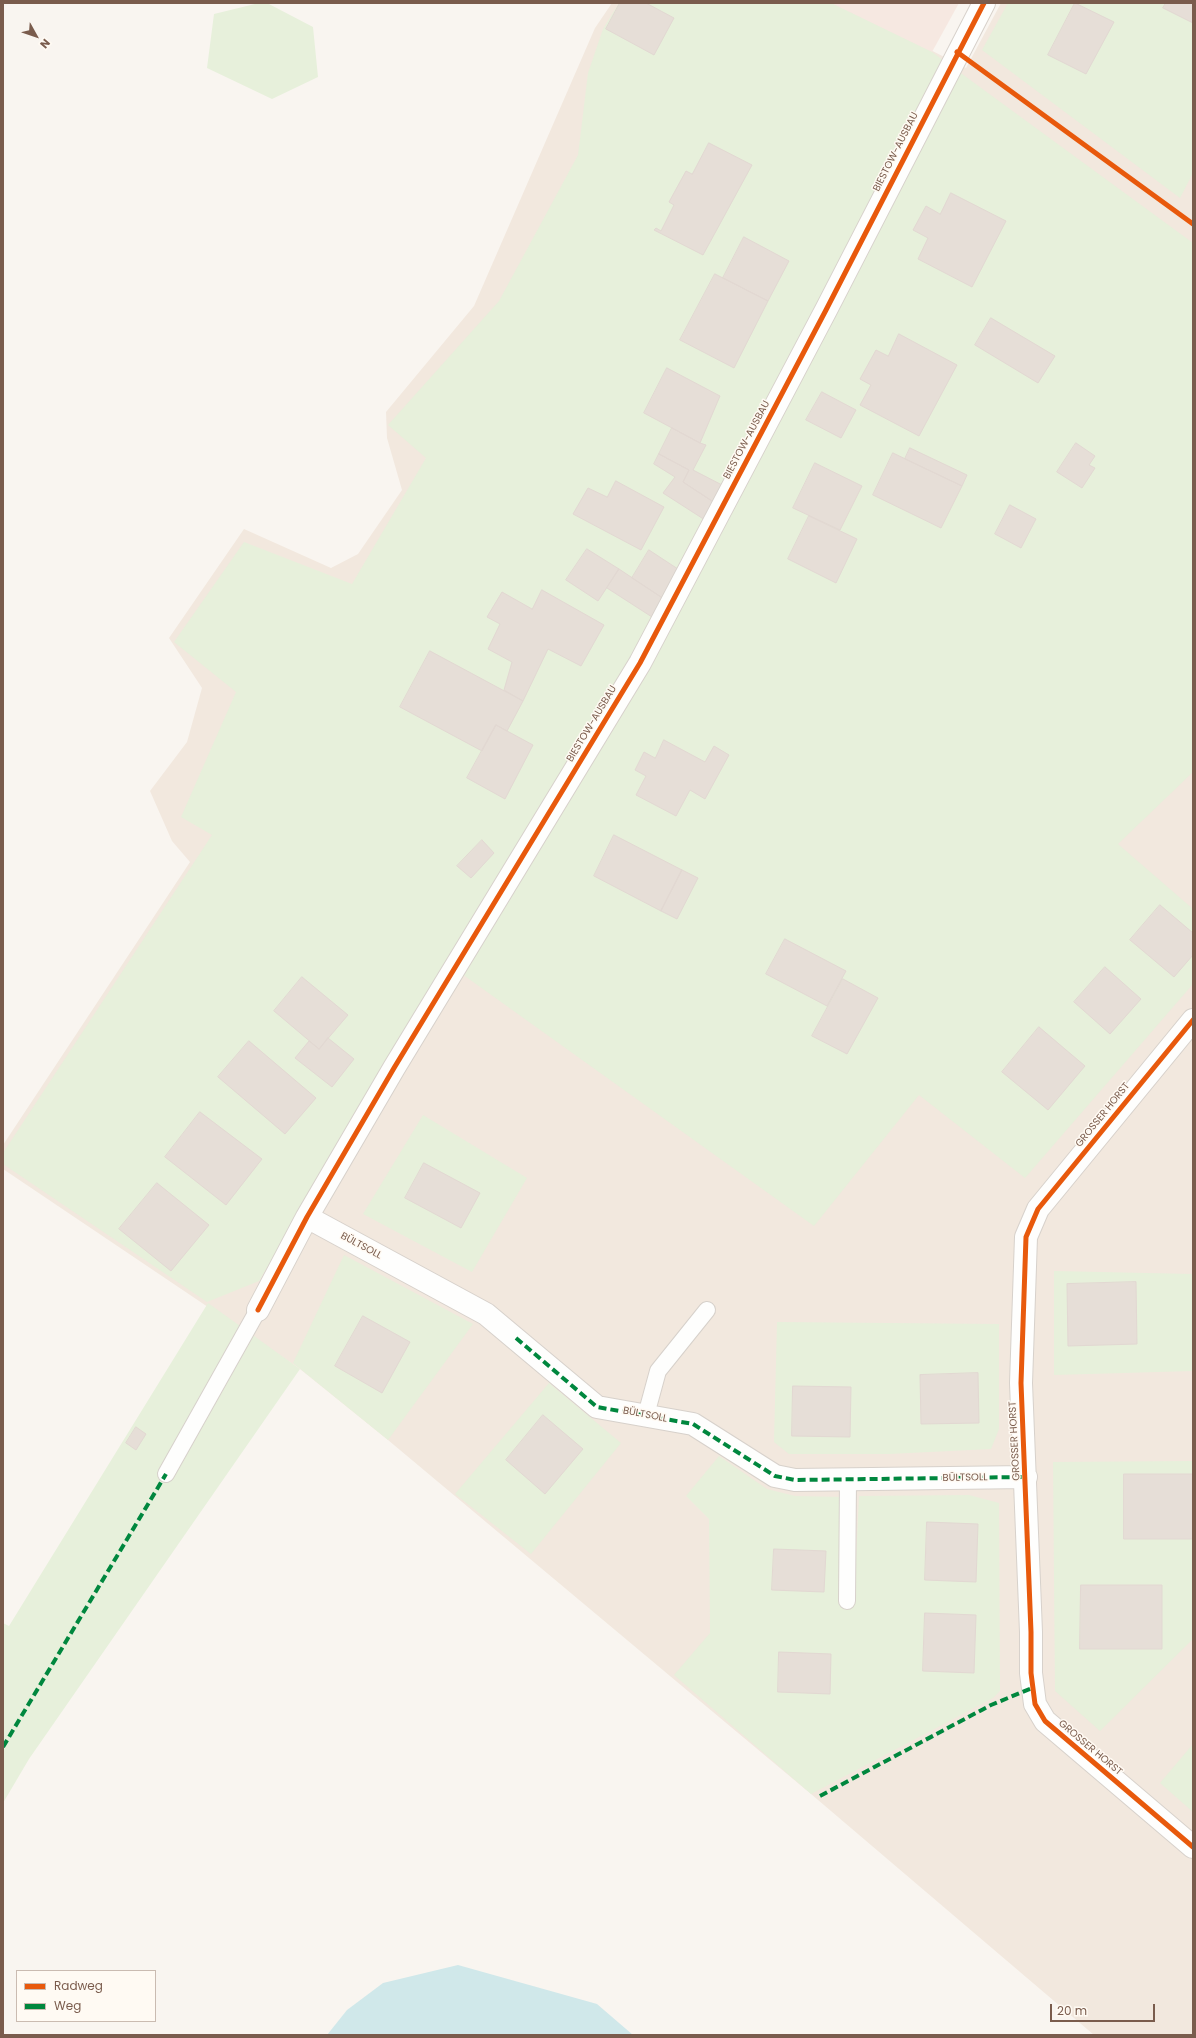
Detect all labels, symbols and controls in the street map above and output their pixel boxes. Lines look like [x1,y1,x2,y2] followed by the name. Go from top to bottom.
[16,16,56,56] north arrow
[36,35,54,52] text: N
[871,110,921,194] street label: BIESTOW-AUSBAU
[721,399,773,481] street label: BIESTOW-AUSBAU
[564,684,620,764] street label: BIESTOW-AUSBAU
[1073,1080,1133,1150] street label: GROSSER HORST
[338,1230,384,1262] street label: BÜLTSOLL
[1007,1401,1023,1481] street label: GROSSER HORST
[622,1405,668,1425] street label: BÜLTSOLL
[942,1472,988,1484] street label: BÜLTSOLL
[1056,1718,1124,1778] street label: GROSSER HORST
[16,1970,156,2022] legend
[54,1977,103,1994] text: Radweg
[1052,1996,1157,2022] scale bar
[54,1997,81,2014] text: Weg
[1057,2002,1087,2019] text: 20 m

